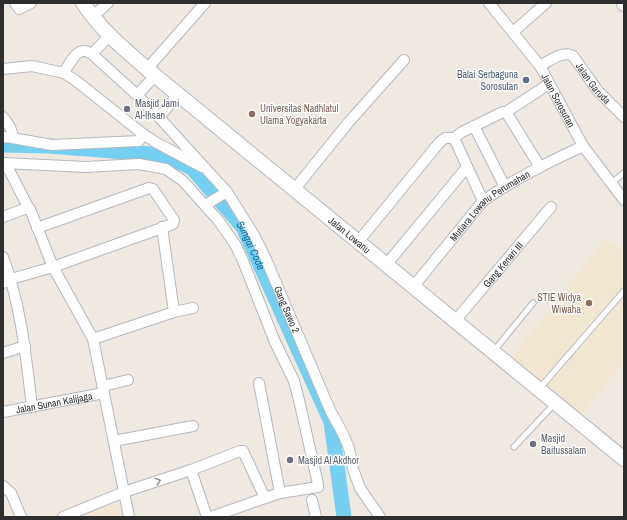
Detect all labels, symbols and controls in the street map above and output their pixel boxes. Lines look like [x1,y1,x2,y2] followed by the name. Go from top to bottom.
[573,60,614,107] street label: Jalan Garuda
[457,68,518,93] place label: Balai Serbaguna Sorosutan
[539,71,578,130] street label: Jalan Sorosutan
[521,75,531,85] marker: Balai Serbaguna Sorosutan
[134,97,179,122] place label: Masjid Jami Al-Ihsan
[260,102,339,127] place label: Universitas Nadhlatul Ulama Yogyakarta
[122,104,132,114] marker: Masjid Jami Al-Ihsan
[247,109,257,119] marker: Universitas Nadhlatul Ulama Yogyakarta
[447,167,532,244] street label: Mutiara Lowanu Perumahan
[326,214,373,256] street label: Jalan Lowanu
[233,217,268,272] water label: Sungai Code
[480,239,526,290] street label: Gang Kenari III
[272,284,303,335] street label: Gang Sawo 2
[537,291,581,316] place label: STIE Widya Wiwaha
[584,298,594,308] marker: STIE Widya Wiwaha
[15,389,94,416] street label: Jalan Sunan Kalijaga
[541,432,586,457] place label: Masjid Baitussalam
[528,439,538,449] marker: Masjid Baitussalam
[298,454,359,467] place label: Masjid Al Akdhor
[285,455,295,465] marker: Masjid Al Akdhor
[154,477,161,486] one-way arrow

